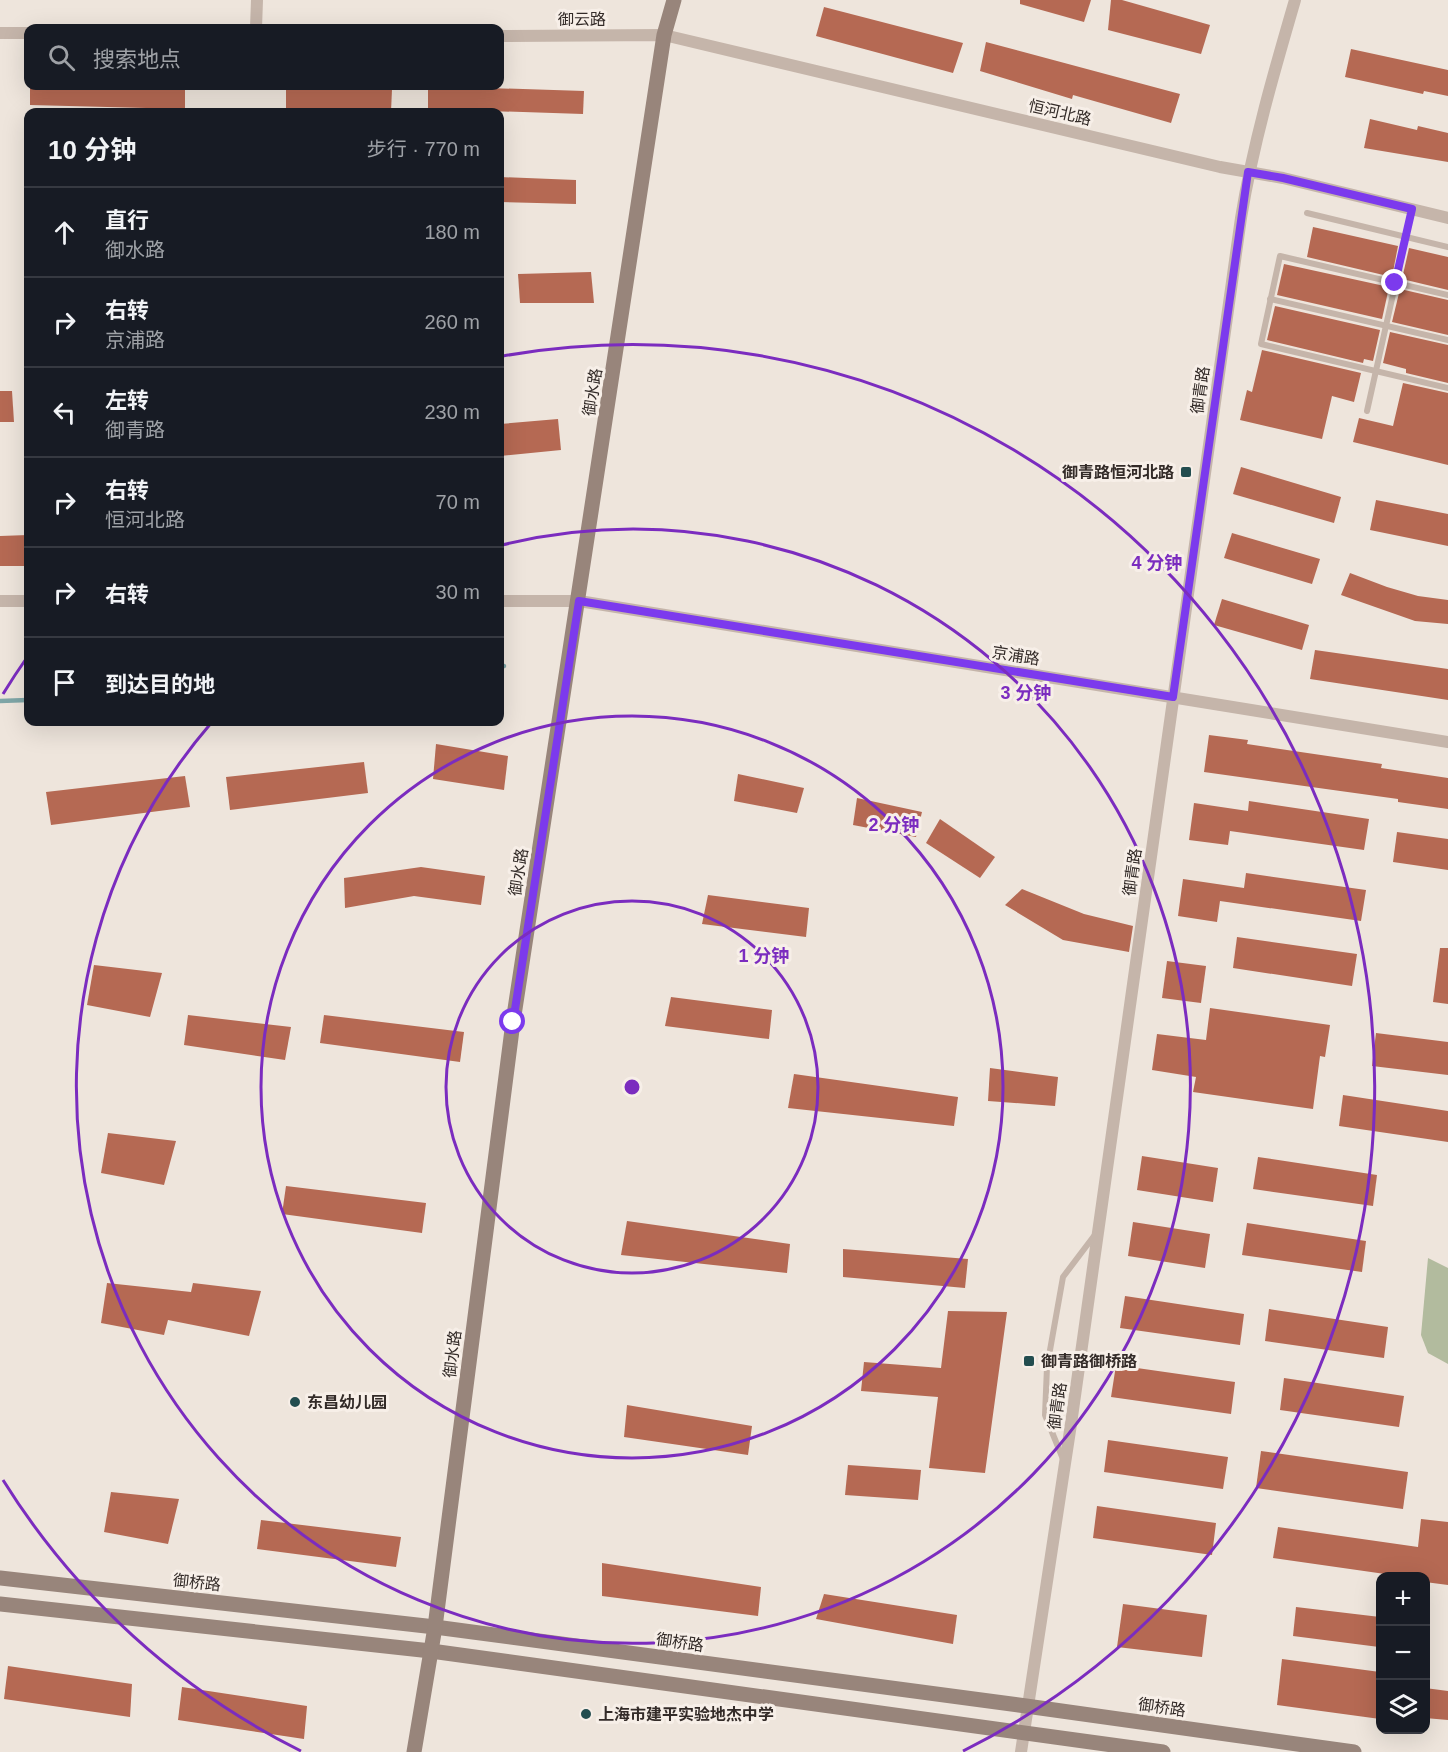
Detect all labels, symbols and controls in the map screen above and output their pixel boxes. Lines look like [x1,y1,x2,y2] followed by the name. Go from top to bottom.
[558,11,606,28] street label: 御云路
[24,24,504,90] search box
[45,41,78,74] icon: search
[93,47,181,72] text: 搜索地点
[1027,97,1093,128] street label: 恒河北路
[48,135,136,165] text: 10 分钟
[367,138,480,160] text: 步行 · 770 m
[105,208,149,233] text: 直行
[48,216,81,249] icon: ahead
[424,221,480,243] text: 180 m
[105,239,165,261] text: 御水路
[1381,269,1407,295] route end
[105,298,149,323] text: 右转
[48,306,81,339] icon: right
[424,311,480,333] text: 260 m
[105,329,165,351] text: 京浦路
[1189,365,1212,415] street label: 御青路
[580,367,605,417] street label: 御水路
[105,388,149,413] text: 左转
[48,396,81,429] icon: left
[424,401,480,423] text: 230 m
[105,419,165,441] text: 御青路
[1062,464,1174,481] place label: 御青路恒河北路
[1179,465,1193,479] marker: 御青路恒河北路
[105,478,149,503] text: 右转
[48,486,81,519] icon: right
[436,491,480,513] text: 70 m
[105,509,185,531] text: 恒河北路
[1131,553,1183,573] text: 4 分钟
[48,576,81,609] icon: right
[436,581,480,603] text: 30 m
[105,582,149,607] text: 右转
[991,643,1041,668] street label: 京浦路
[48,666,81,699] icon: arrive
[105,672,215,697] text: 到达目的地
[1000,683,1052,703] text: 3 分钟
[868,815,920,835] text: 2 分钟
[506,847,531,897] street label: 御水路
[1121,847,1144,897] street label: 御青路
[738,946,790,966] text: 1 分钟
[499,1008,525,1034] route start
[622,1077,642,1097] centre of rings
[441,1329,464,1379] street label: 御水路
[1041,1353,1137,1370] place label: 御青路御桥路
[1022,1354,1036,1368] marker: 御青路御桥路
[1046,1381,1069,1431] street label: 御青路
[307,1393,387,1411] place label: 东昌幼儿园
[288,1395,302,1409] marker: 东昌幼儿园
[172,1572,222,1593] street label: 御桥路
[1376,1572,1430,1734] map controls
[1376,1572,1430,1626] button: +
[1376,1626,1430,1680] button: −
[655,1631,705,1654] street label: 御桥路
[1376,1680,1430,1734] button: layers
[1137,1696,1187,1719] street label: 御桥路
[598,1706,774,1723] place label: 上海市建平实验地杰中学
[579,1707,593,1721] marker: 上海市建平实验地杰中学

